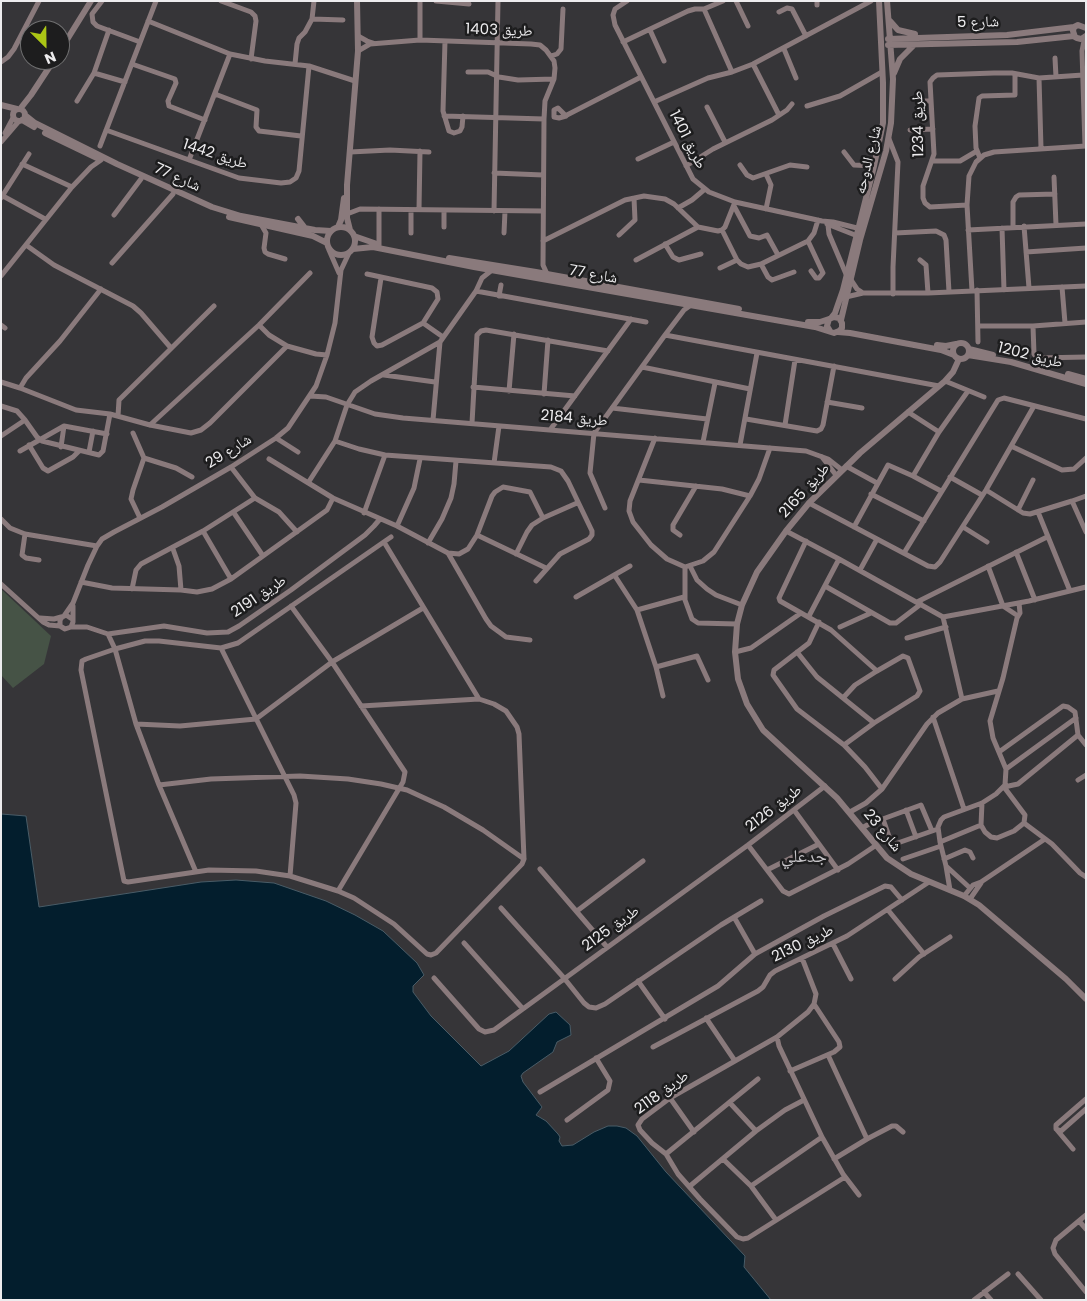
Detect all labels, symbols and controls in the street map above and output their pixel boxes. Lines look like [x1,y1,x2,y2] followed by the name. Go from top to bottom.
[957,14,999,32] street label: شارع 5
[20,20,70,70] north arrow
[465,21,533,41] street label: طريق 1403
[42,47,59,69] text: N
[909,91,929,157] street label: طريق 1234
[665,108,709,172] street label: طريق 1401
[852,124,886,196] street label: شارع الدوحه
[180,136,250,174] street label: طريق 1442
[151,160,203,196] street label: شارع 77
[567,262,619,288] street label: شارع 77
[996,339,1064,373] street label: طريق 1202
[540,407,608,431] street label: طريق 2184
[203,431,255,473] street label: شارع 29
[776,460,834,522] street label: طريق 2165
[228,572,290,622] street label: طريق 2191
[742,781,806,837] street label: طريق 2126
[859,806,905,856] street label: شارع 23
[781,846,827,868] district label: جدعلي
[579,902,643,956] street label: طريق 2125
[769,921,837,967] street label: طريق 2130
[631,1067,693,1119] street label: طريق 2118

